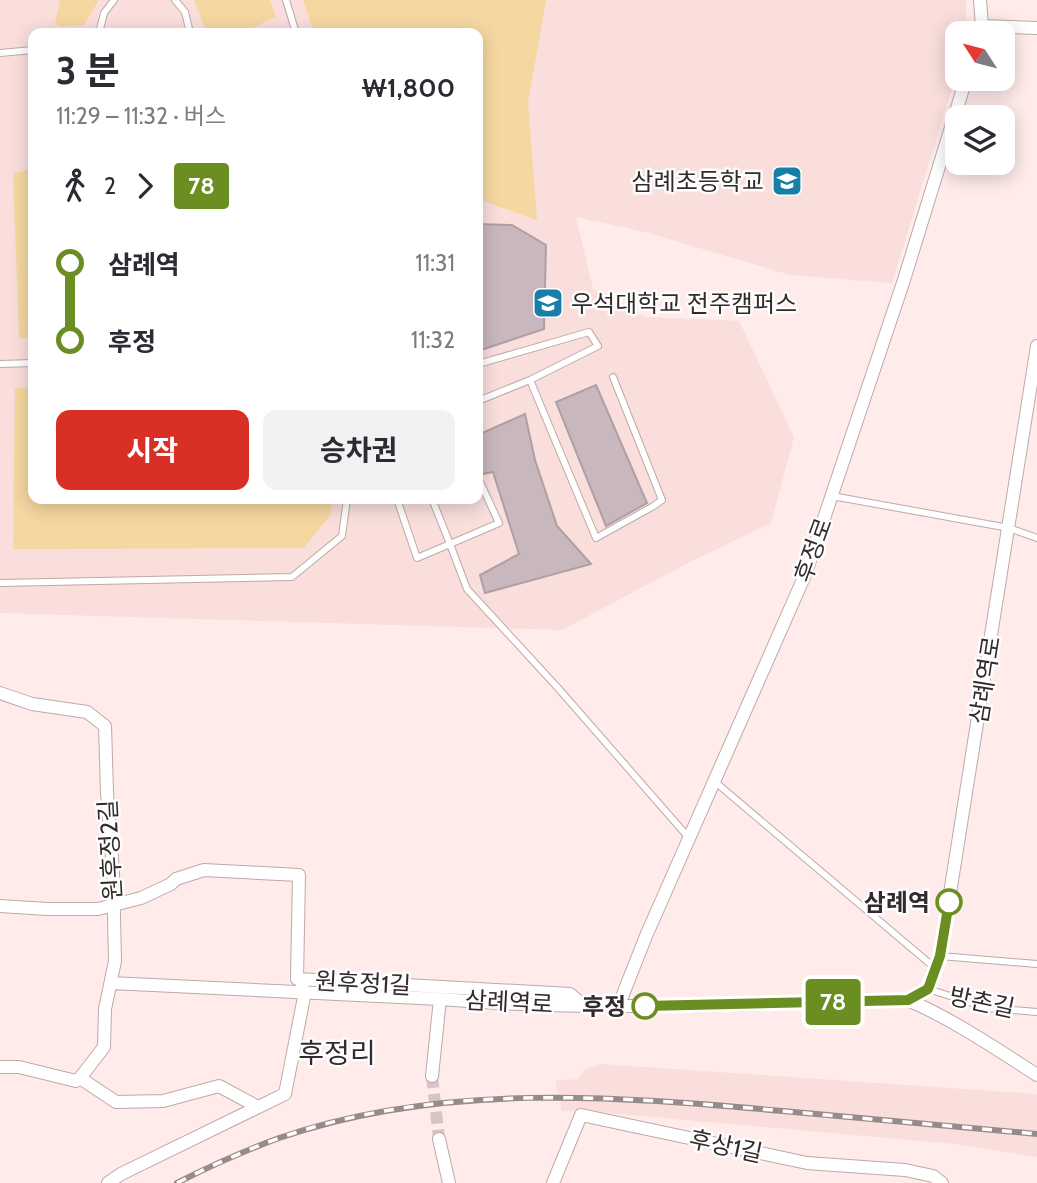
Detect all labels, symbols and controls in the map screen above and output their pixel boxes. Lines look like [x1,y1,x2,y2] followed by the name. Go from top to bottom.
[945,21,1015,91] north arrow
[945,21,1015,175] map controls
[56,47,120,94] text: 3 분
[362,72,455,104] text: ₩1,800
[56,102,226,130] text: 11:29 – 11:32 · 버스
[945,105,1015,175] button: layers
[770,164,804,198] school or university icon: 삼례초등학교
[56,167,94,205] icon: walk
[126,167,164,205] icon: forward
[632,167,764,196] place label: 삼례초등학교
[188,171,215,200] text: 78
[104,172,116,200] text: 2
[108,249,180,281] text: 삼례역
[415,249,455,277] text: 11:31
[531,286,565,320] school or university icon: 우석대학교 전주캠퍼스
[571,289,797,318] place label: 우석대학교 전주캠퍼스
[108,326,156,358] text: 후정
[411,326,455,354] text: 11:32
[56,410,249,490] button: 시작
[263,410,455,490] button: 승차권
[788,514,838,586] street label: 후정로
[964,634,1006,726] street label: 삼례역로
[93,799,127,901] street label: 원후정2길
[864,888,930,917] place label: 삼례역
[936,889,962,915] marker: 삼례역
[314,966,412,1000] street label: 원후정1길
[802,979,864,1025] line badge: 78
[947,981,1017,1023] street label: 방촌길
[464,985,554,1019] street label: 삼례역로
[820,987,846,1016] text: 78
[582,992,626,1021] place label: 후정
[632,993,658,1019] marker: 후정
[298,1036,376,1070] district label: 후정리
[687,1124,765,1168] street label: 후상1길

